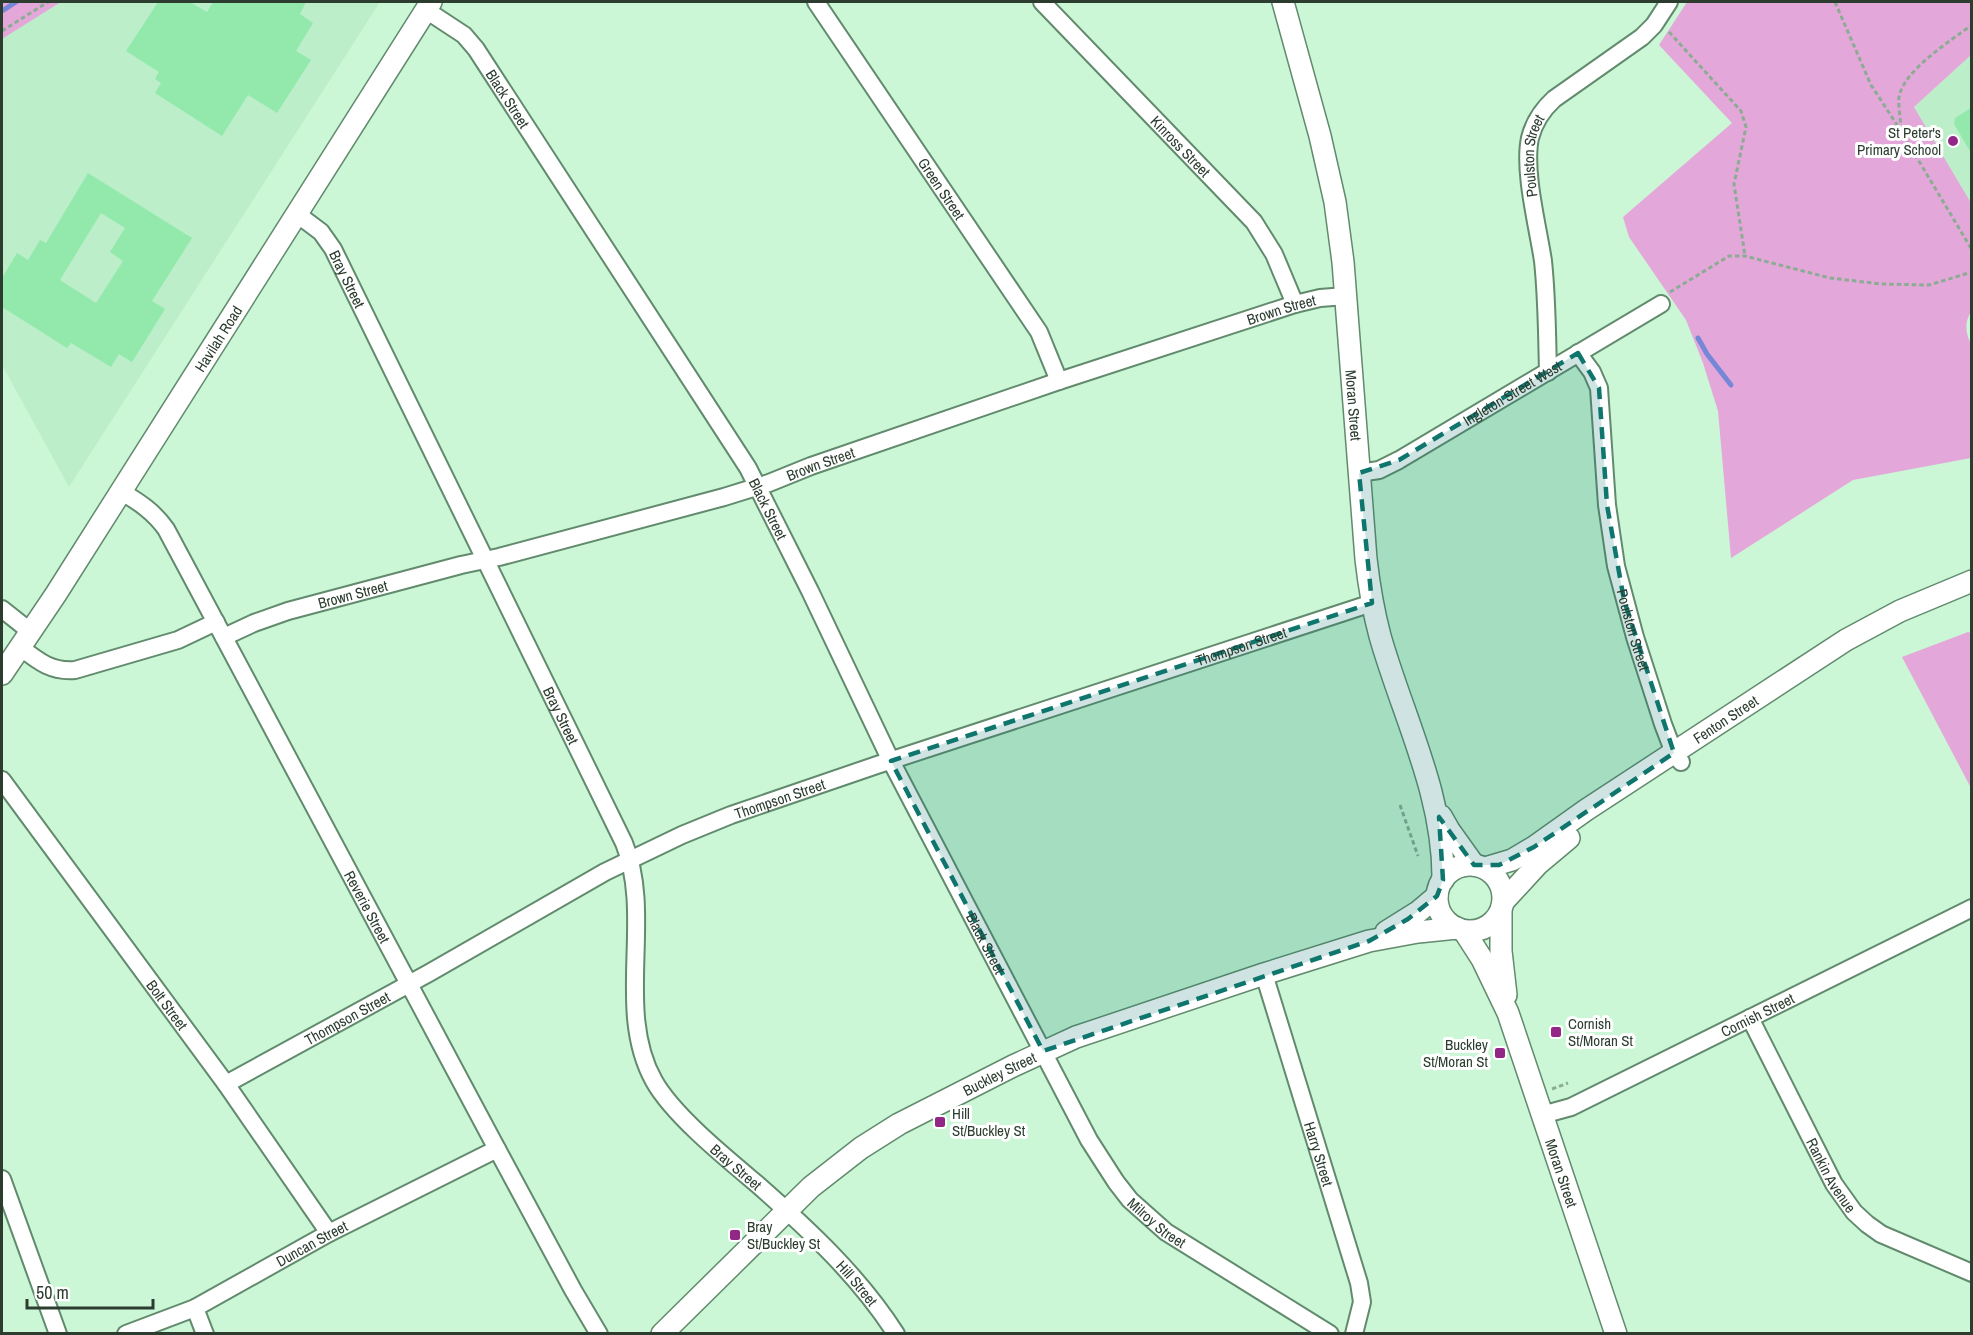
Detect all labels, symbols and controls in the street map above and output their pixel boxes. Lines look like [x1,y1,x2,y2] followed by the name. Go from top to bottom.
[481,65,535,133] street label: Black Street
[1518,109,1549,199] street label: Poulston Street
[1146,111,1216,182] street label: Kinross Street
[1857,122,1941,160] place label: St Peter's Primary School
[1946,134,1960,148] marker: St Peter's Primary School
[914,153,971,224] street label: Green Street
[325,247,371,312] street label: Bray Street
[1244,289,1318,330] street label: Brown Street
[189,301,247,376] street label: Havilah Road
[1459,355,1566,430] street label: Ingleton Street West
[1341,369,1367,442] street label: Moran Street
[783,441,858,485] street label: Brown Street
[744,474,793,544] street label: Black Street
[315,574,390,613] street label: Brown Street
[1612,586,1656,674] street label: Poulston Street
[1193,621,1290,671] street label: Thompson Street
[538,683,585,748] street label: Bray Street
[1689,690,1763,748] street label: Fenton Street
[732,773,828,824] street label: Thompson Street
[340,867,396,947] street label: Reverie Street
[961,909,1011,978] street label: Black Street
[142,975,193,1034] street label: Bolt Street
[301,986,394,1050] street label: Thompson Street
[1717,987,1798,1042] street label: Cornish Street
[1568,1013,1634,1051] place label: Cornish St/Moran St
[1549,1025,1563,1039] marker: Cornish St/Moran St
[1423,1034,1489,1072] place label: Buckley St/Moran St
[959,1046,1040,1100] street label: Buckley Street
[1493,1046,1507,1060] marker: Buckley St/Moran St
[952,1103,1026,1141] place label: Hill St/Buckley St
[933,1115,947,1129] marker: Hill St/Buckley St
[1299,1119,1339,1189] street label: Harry Street
[1802,1134,1862,1217] street label: Rankin Avenue
[1541,1136,1583,1211] street label: Moran Street
[706,1139,767,1195] street label: Bray Street
[1123,1192,1191,1253] street label: Milroy Street
[272,1215,351,1271] street label: Duncan Street
[747,1216,821,1254] place label: Bray St/Buckley St
[728,1228,742,1242] marker: Bray St/Buckley St
[832,1255,883,1310] street label: Hill Street
[27,1272,153,1310] scale bar
[36,1280,69,1305] text: 50 m

